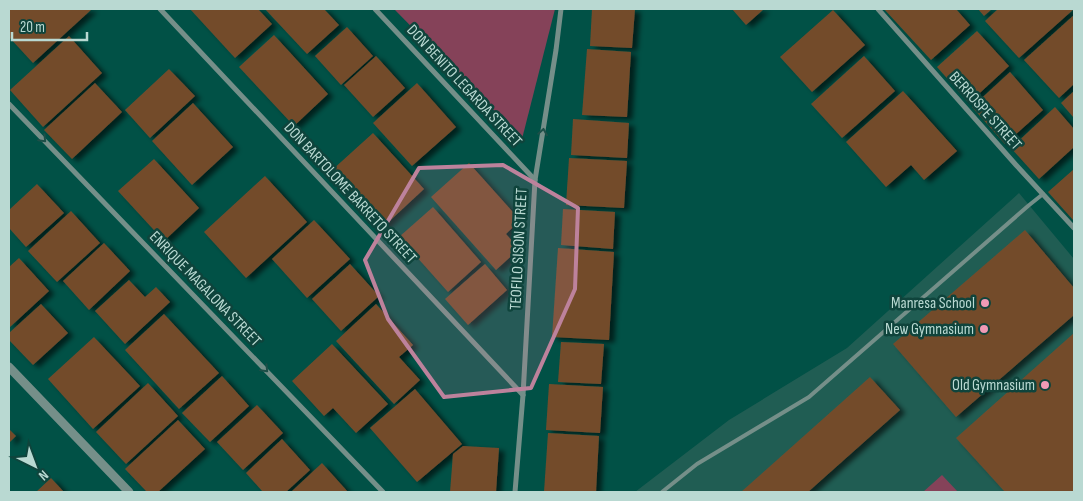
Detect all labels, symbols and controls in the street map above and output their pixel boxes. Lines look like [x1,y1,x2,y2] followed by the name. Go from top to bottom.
[12,10,88,42] scale bar
[20,18,45,37] text: 20 m
[402,21,526,151] street label: DON BENITO LEGARDA STREET
[945,68,1026,155] street label: BERROSPE STREET
[280,118,421,268] street label: DON BARTOLOME BARRETO STREET
[537,128,547,137] one-way arrow
[37,133,46,142] one-way arrow
[506,187,532,311] street label: TEOFILO SISON STREET
[145,227,265,351] street label: ENRIQUE MAGALONA STREET
[891,294,975,313] place label: Manresa School
[979,297,991,309] marker: Manresa School
[885,320,974,339] place label: New Gymnasium
[978,323,990,335] marker: New Gymnasium
[259,364,268,373] one-way arrow
[952,376,1035,395] place label: Old Gymnasium
[1039,379,1051,391] marker: Old Gymnasium
[10,441,60,491] north arrow
[35,466,52,484] text: N

